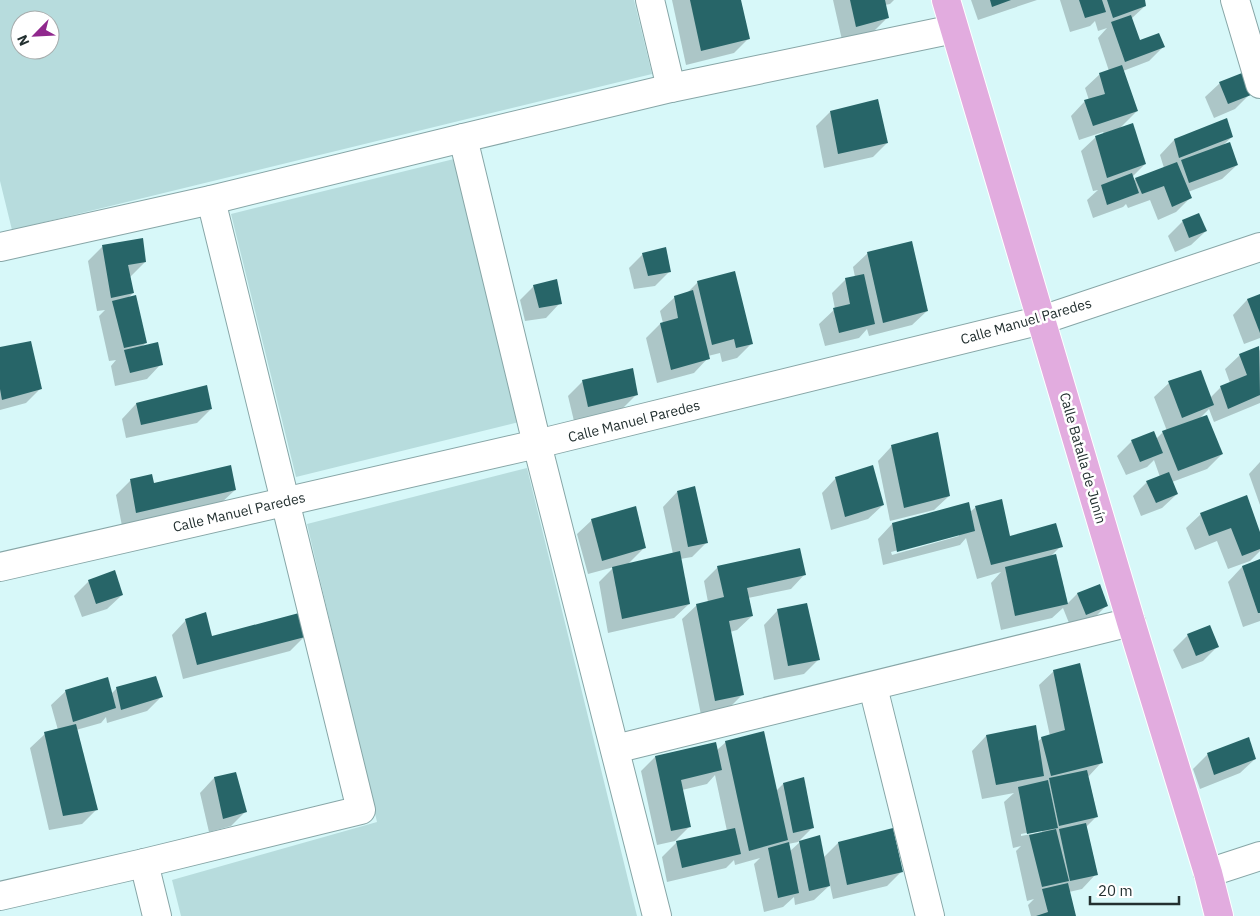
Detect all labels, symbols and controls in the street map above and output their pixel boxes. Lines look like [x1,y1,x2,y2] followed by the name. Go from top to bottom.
[10,10,60,60] north arrow
[13,32,33,49] text: N
[958,294,1094,348] street label: Calle Manuel Paredes
[1056,390,1110,526] street label: Calle Batalla de Junín
[566,396,702,446] street label: Calle Manuel Paredes
[171,488,307,536] street label: Calle Manuel Paredes
[1090,874,1179,906] scale bar
[1098,881,1133,900] text: 20 m

